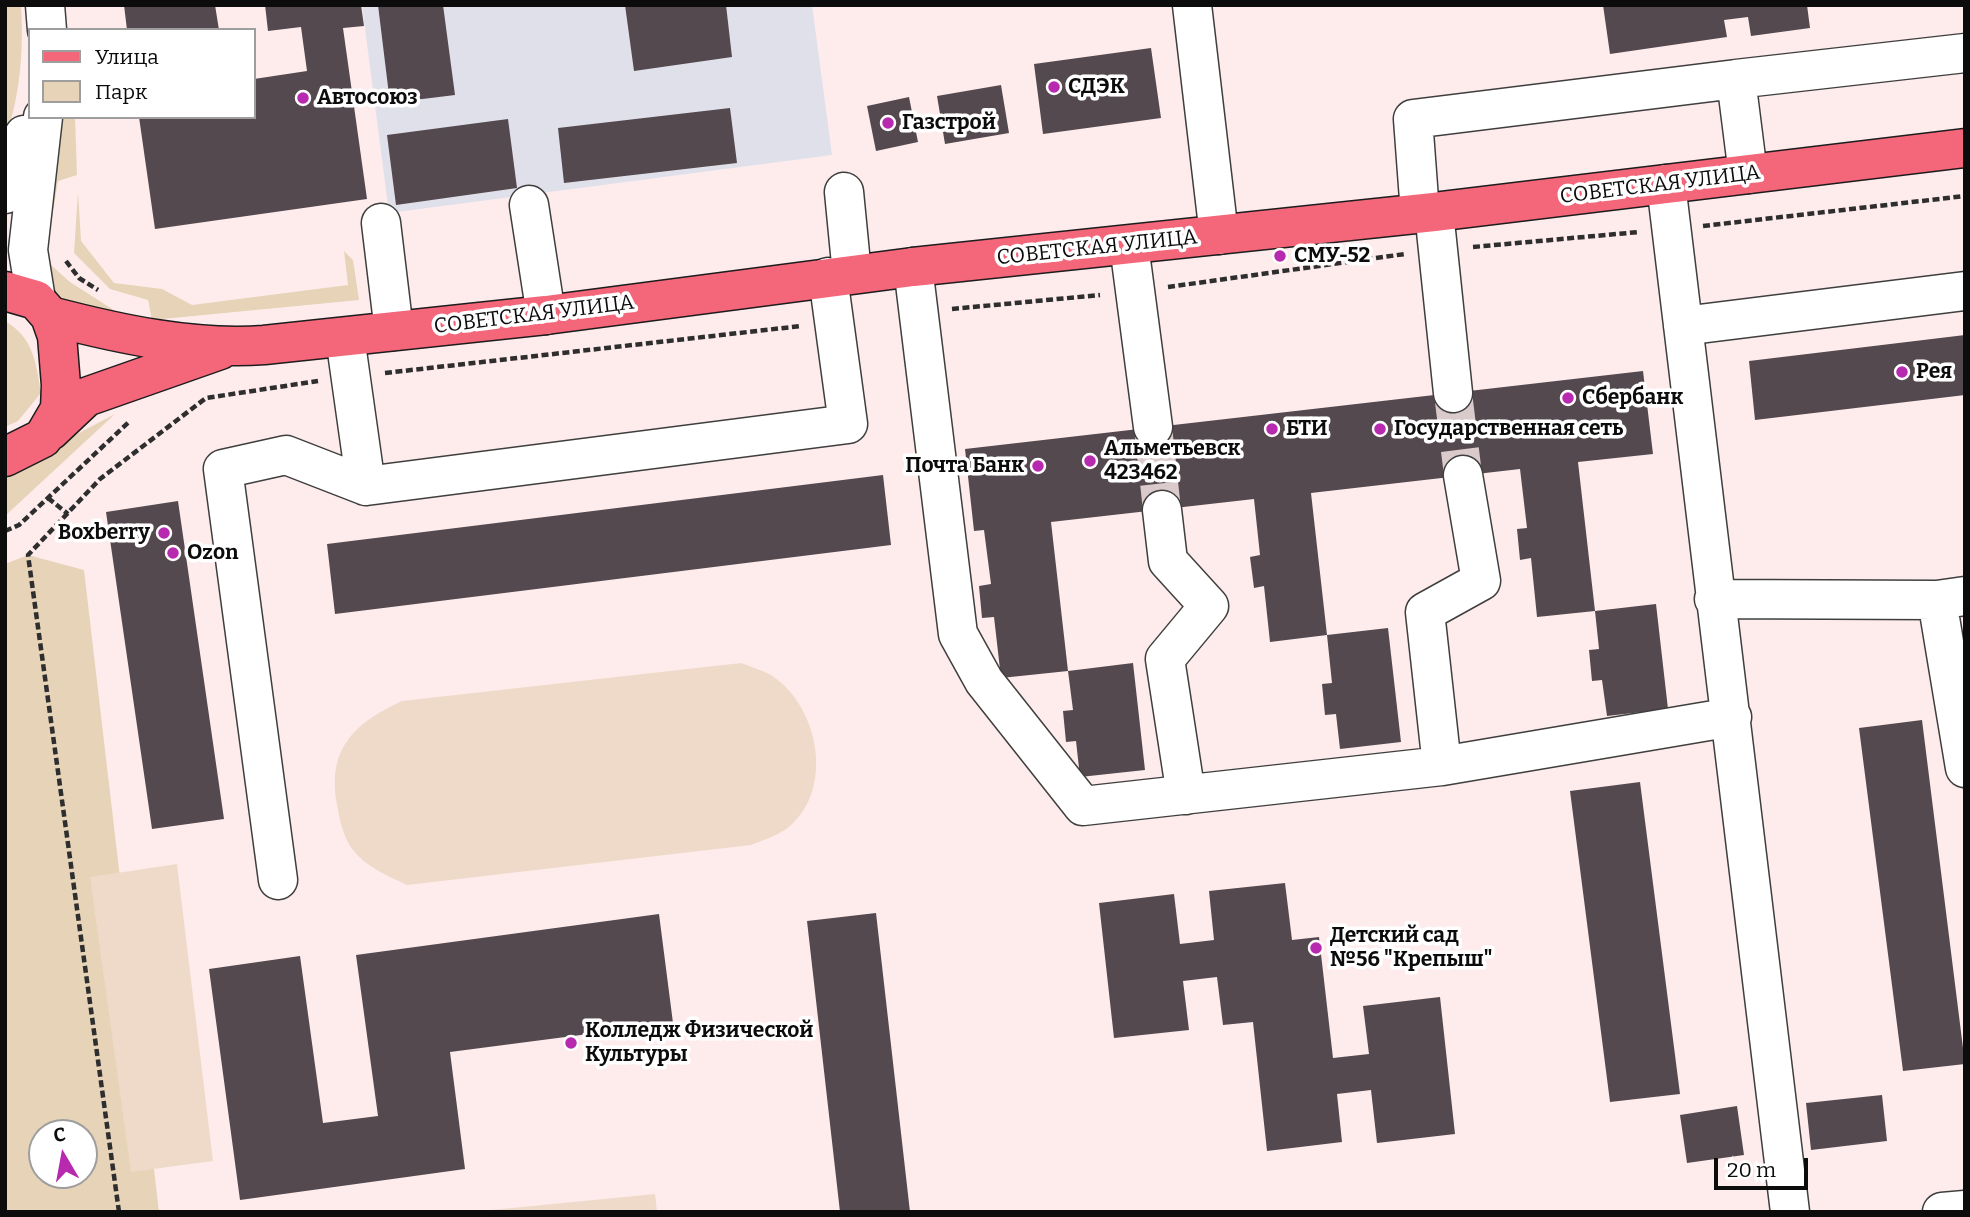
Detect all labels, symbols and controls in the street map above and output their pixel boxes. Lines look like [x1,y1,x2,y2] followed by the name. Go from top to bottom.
[28,28,256,119] legend
[95,44,159,70] text: Улица
[1068,74,1125,100] place label: СДЭК
[95,79,147,105] text: Парк
[1046,79,1062,95] marker: СДЭК
[317,85,418,111] place label: Автосоюз
[295,90,311,106] marker: Автосоюз
[902,110,996,136] place label: Газстрой
[880,115,896,131] marker: Газстрой
[1558,160,1762,210] street label: СОВЕТСКАЯ УЛИЦА
[996,225,1198,271] street label: СОВЕТСКАЯ УЛИЦА
[1294,243,1370,269] place label: СМУ-52
[1272,248,1288,264] marker: СМУ-52
[432,290,636,340] street label: СОВЕТСКАЯ УЛИЦА
[1916,359,1952,385] place label: Рея
[1894,364,1910,380] marker: Рея
[1582,385,1683,411] place label: Сбербанк
[1560,390,1576,406] marker: Сбербанк
[1286,416,1328,442] place label: БТИ
[1394,416,1623,442] place label: Государственная сеть
[1264,421,1280,437] marker: БТИ
[1372,421,1388,437] marker: Государственная сеть
[1104,436,1240,486] place label: Альметьевск 423462
[905,453,1024,479] place label: Почта Банк
[1082,453,1098,469] marker: Альметьевск 423462
[1030,458,1046,474] marker: Почта Банк
[58,520,150,546] place label: Boxberry
[156,525,172,541] marker: Boxberry
[187,540,239,566] place label: Ozon
[165,545,181,561] marker: Ozon
[1330,923,1493,973] place label: Детский сад №56 "Крепыш"
[1308,940,1324,956] marker: Детский сад №56 "Крепыш"
[585,1018,814,1068] place label: Колледж Физической Культуры
[563,1035,579,1051] marker: Колледж Физической Культуры
[28,1119,98,1189] north arrow
[52,1122,68,1147] text: С
[1718,1144,1812,1188] scale bar
[1727,1157,1776,1183] text: 20 m

